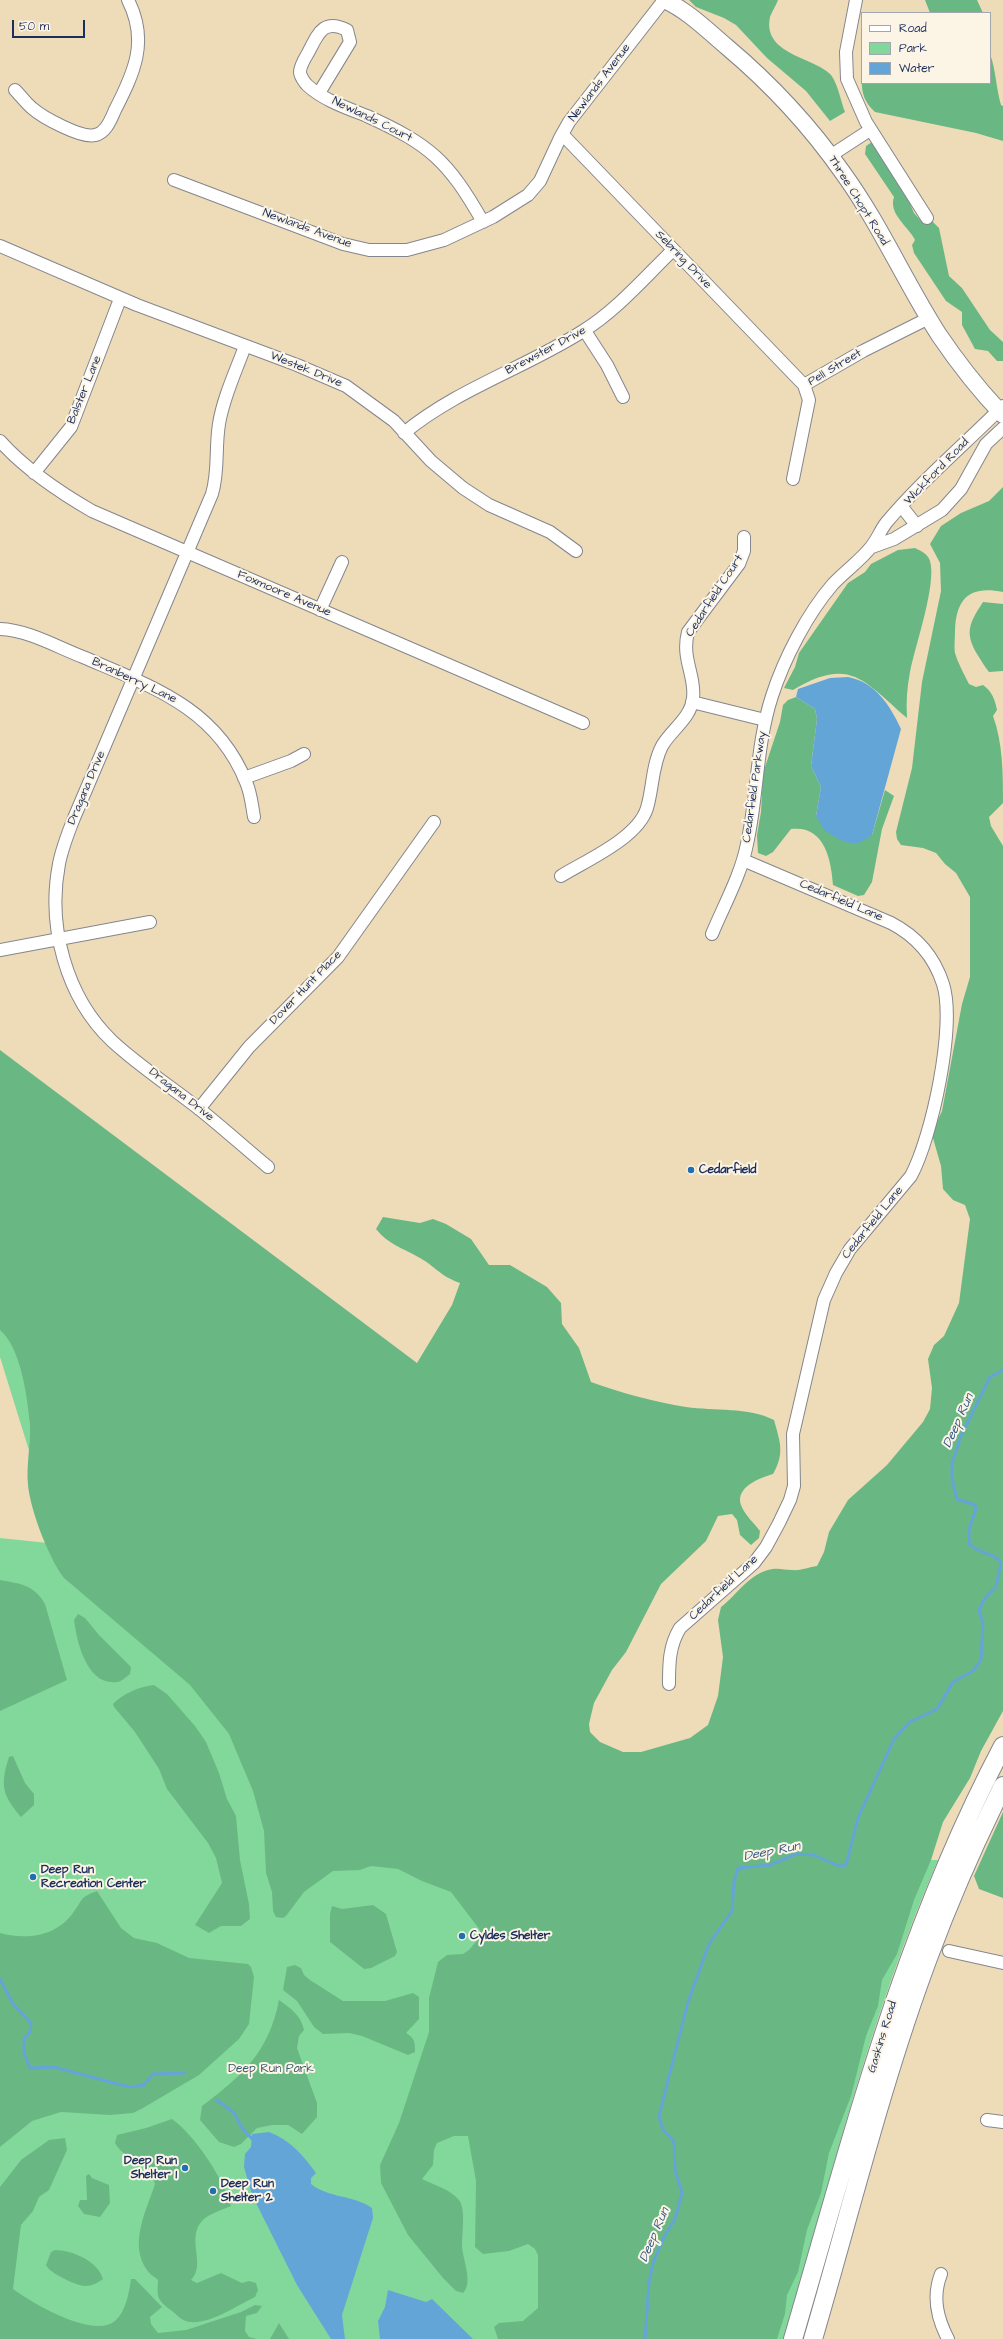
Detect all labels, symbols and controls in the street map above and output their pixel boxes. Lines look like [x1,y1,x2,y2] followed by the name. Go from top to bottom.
[14,12,87,38] scale bar
[861,12,991,84] legend
[19,18,49,35] text: 50 m
[899,20,927,37] text: Road
[899,40,927,57] text: Park
[566,41,634,125] street label: Newlands Avenue
[899,60,934,77] text: Water
[330,94,414,146] street label: Newlands Court
[825,154,891,248] street label: Three Chopt Road
[261,206,353,252] street label: Newlands Avenue
[652,228,714,292] street label: Sebring Drive
[503,324,589,378] street label: Brewster Drive
[806,346,864,390] street label: Pell Street
[268,349,344,391] street label: Westek Drive
[65,354,105,426] street label: Balster Lane
[902,436,972,508] street label: Wickford Road
[683,552,747,640] street label: Cedarfield Court
[235,568,333,620] street label: Foxmoore Avenue
[89,655,179,707] street label: Branberry Lane
[740,730,770,844] street label: Cedarfield Parkway
[65,749,109,827] street label: Dragana Drive
[797,877,885,925] street label: Cedarfield Lane
[267,948,345,1028] street label: Dover Hunt Place
[146,1065,216,1125] street label: Dragana Drive
[699,1163,756,1177] place label: Cedarfield
[686,1165,696,1175] marker: Cedarfield
[839,1184,907,1262] street label: Cedarfield Lane
[940,1392,978,1450] water label: Deep Run
[687,1552,761,1624] street label: Cedarfield Lane
[742,1839,802,1865] water label: Deep Run
[41,1863,146,1891] place label: Deep Run Recreation Center
[28,1872,38,1882] marker: Deep Run Recreation Center
[470,1929,550,1943] place label: Cyldes Shelter
[457,1931,467,1941] marker: Cyldes Shelter
[865,2000,901,2074] street label: Gaskins Road
[228,2062,314,2076] park label: Deep Run Park
[124,2154,177,2182] place label: Deep Run Shelter 1
[180,2163,190,2173] marker: Deep Run Shelter 1
[221,2177,274,2205] place label: Deep Run Shelter 2
[208,2186,218,2196] marker: Deep Run Shelter 2
[637,2206,673,2264] water label: Deep Run

